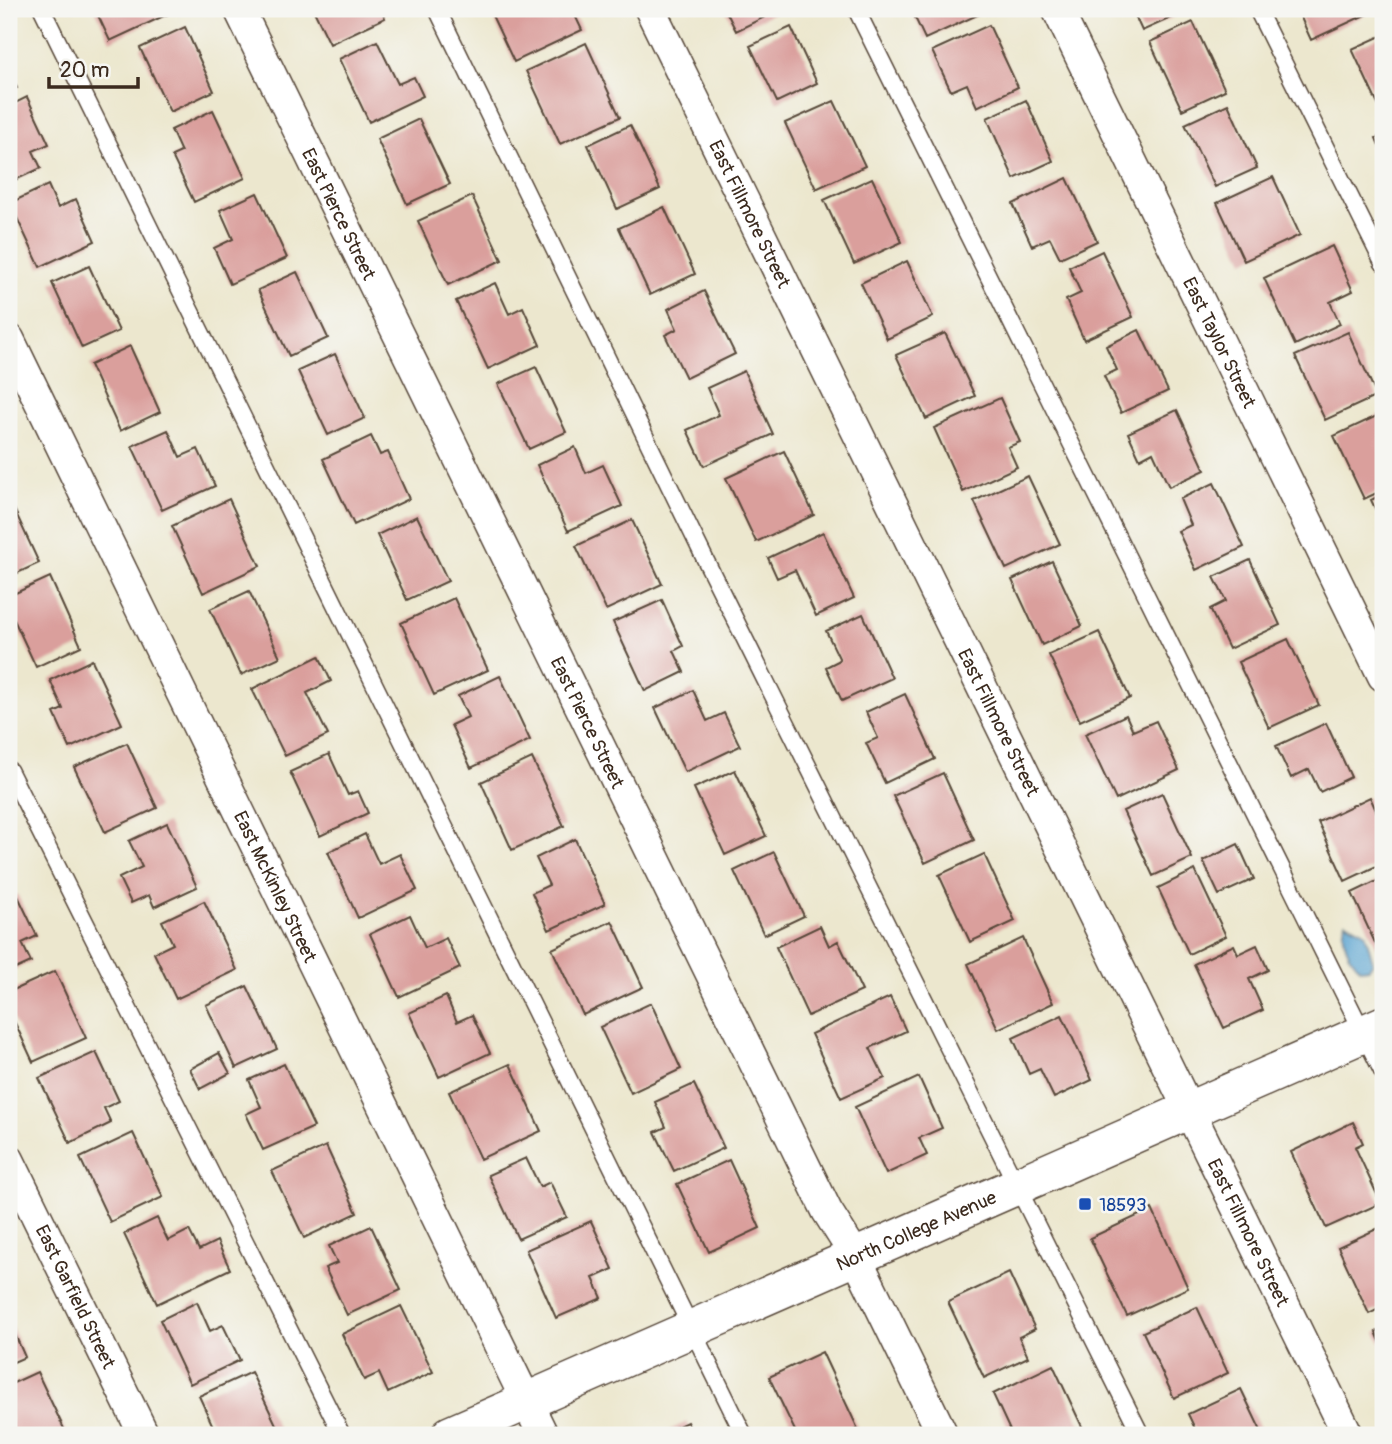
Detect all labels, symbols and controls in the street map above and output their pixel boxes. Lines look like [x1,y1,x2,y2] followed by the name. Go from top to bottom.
[49,46,138,90] scale bar
[60,57,109,84] text: 20 m
[703,136,796,292] street label: East Fillmore Street
[296,144,381,284] street label: East Pierce Street
[1177,273,1261,412] street label: East Taylor Street
[952,645,1045,801] street label: East Fillmore Street
[545,653,630,793] street label: East Pierce Street
[228,807,322,967] street label: East McKinley Street
[1202,1155,1294,1311] street label: East Fillmore Street
[833,1185,1001,1277] street label: North College Avenue
[1099,1193,1147,1217] place label: 18593
[1077,1196,1093,1212] marker: 18593
[30,1221,121,1373] street label: East Garfield Street

